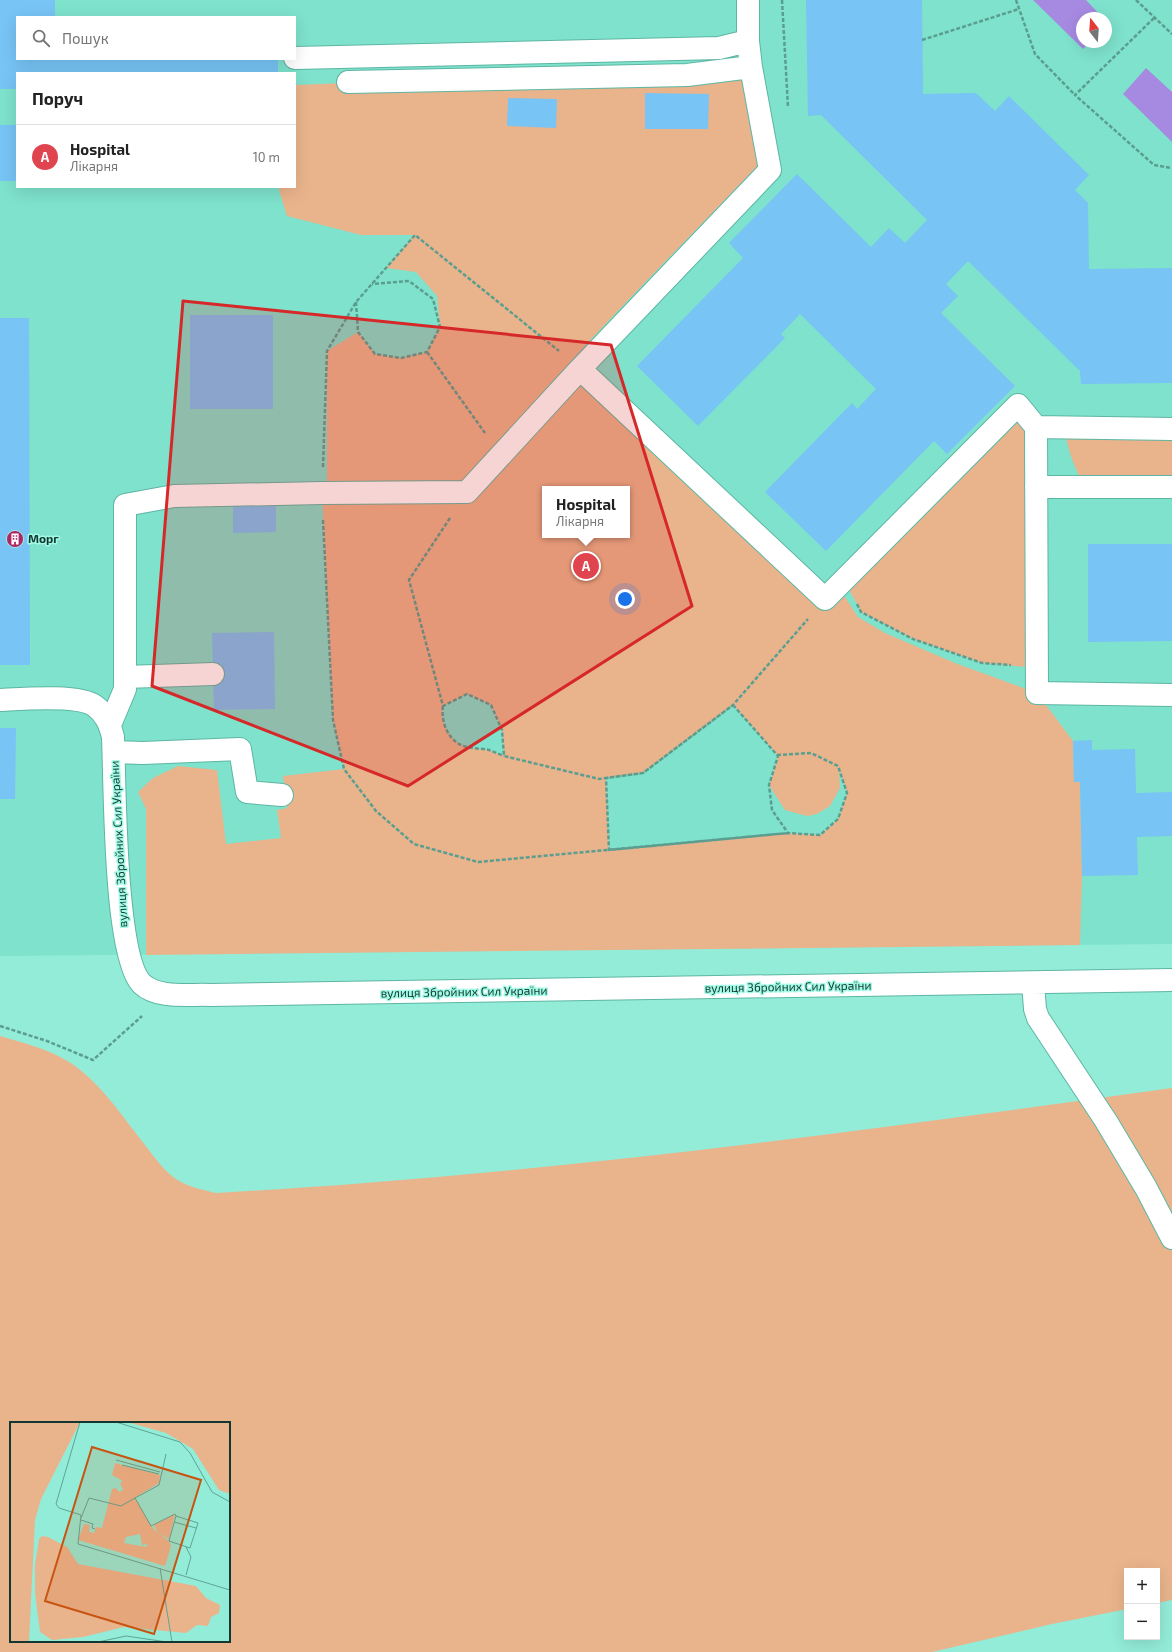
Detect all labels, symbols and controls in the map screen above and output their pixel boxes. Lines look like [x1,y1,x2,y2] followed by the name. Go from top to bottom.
[1076,12,1112,48] north arrow
[16,16,296,60] search box
[30,27,52,49] icon: search
[62,29,109,47] text: Пошук
[32,88,83,108] text: Поруч
[70,140,130,158] text: Hospital
[41,149,49,165] text: A
[253,149,280,165] text: 10 m
[70,158,118,174] text: Лікарня
[542,486,630,538] popup
[556,495,616,513] text: Hospital
[556,513,604,529] text: Лікарня
[5,529,25,549] building icon: Морг
[28,531,59,545] place label: Морг
[573,551,599,581] pin: A
[615,589,635,609] your location
[107,760,130,928] street label: вулиця Збройних Сил України
[704,978,872,995] street label: вулиця Збройних Сил України
[380,983,548,1000] street label: вулиця Збройних Сил України
[10,1422,230,1642] inset map
[1124,1568,1160,1640] map controls
[1124,1568,1160,1604] button: +
[1124,1604,1160,1640] button: −

